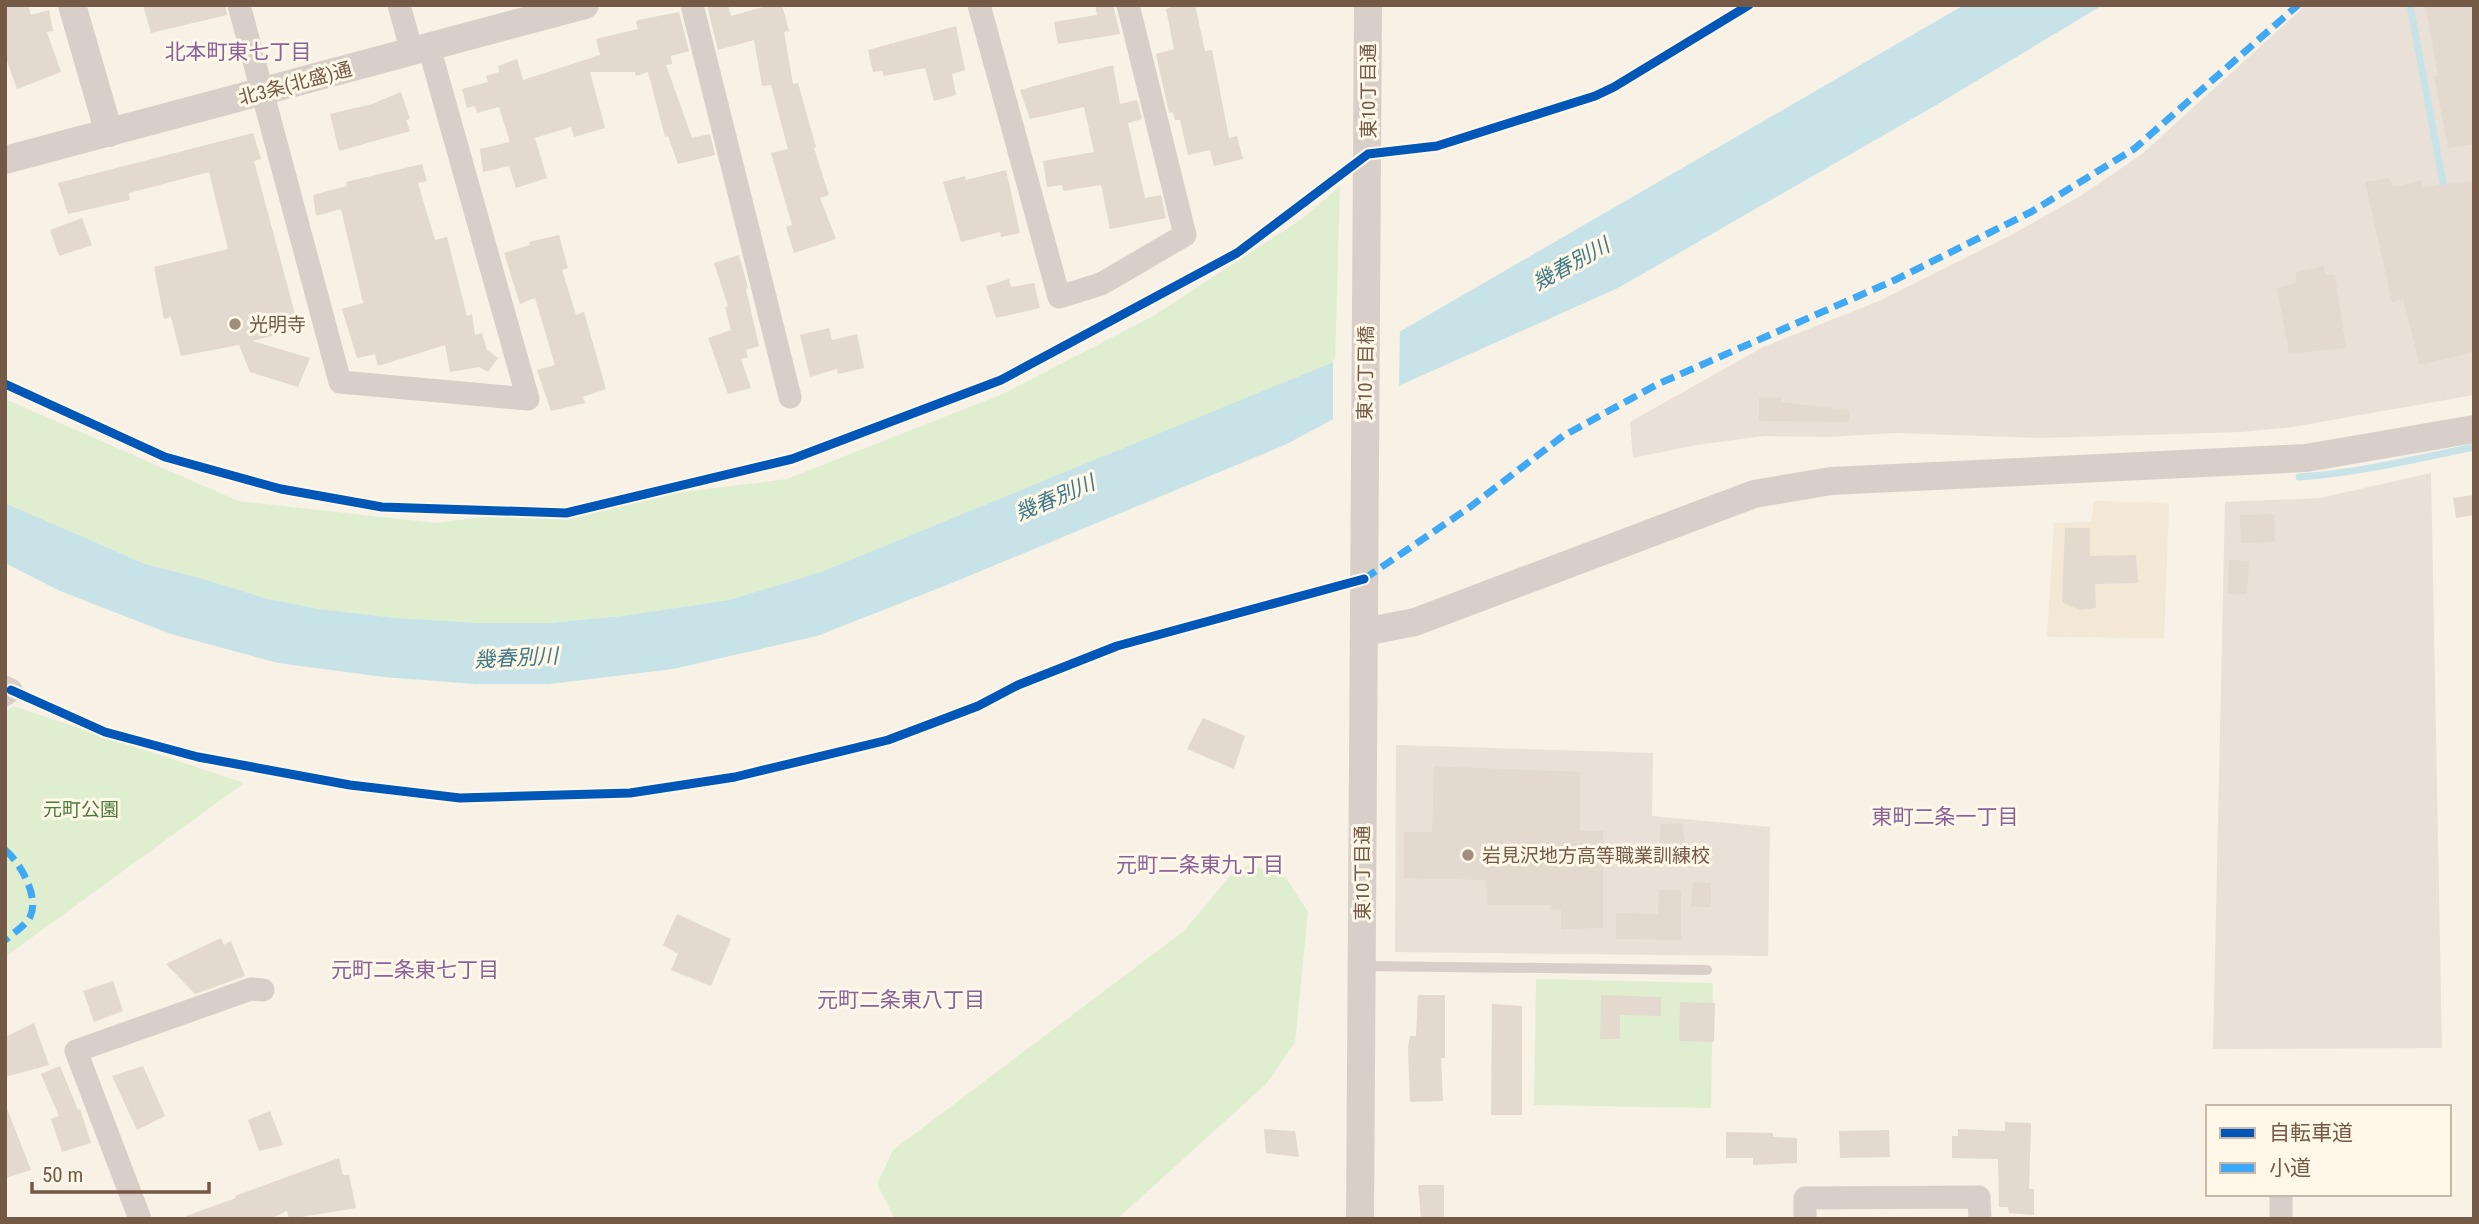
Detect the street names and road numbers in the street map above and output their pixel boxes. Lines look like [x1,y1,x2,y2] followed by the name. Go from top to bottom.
[1357,44,1380,138] street label: 東10丁目通
[236,57,354,110] street label: 北3条(北盛)通
[1353,325,1378,421] street label: 東10丁目橋
[1351,826,1374,920] street label: 東10丁目通

